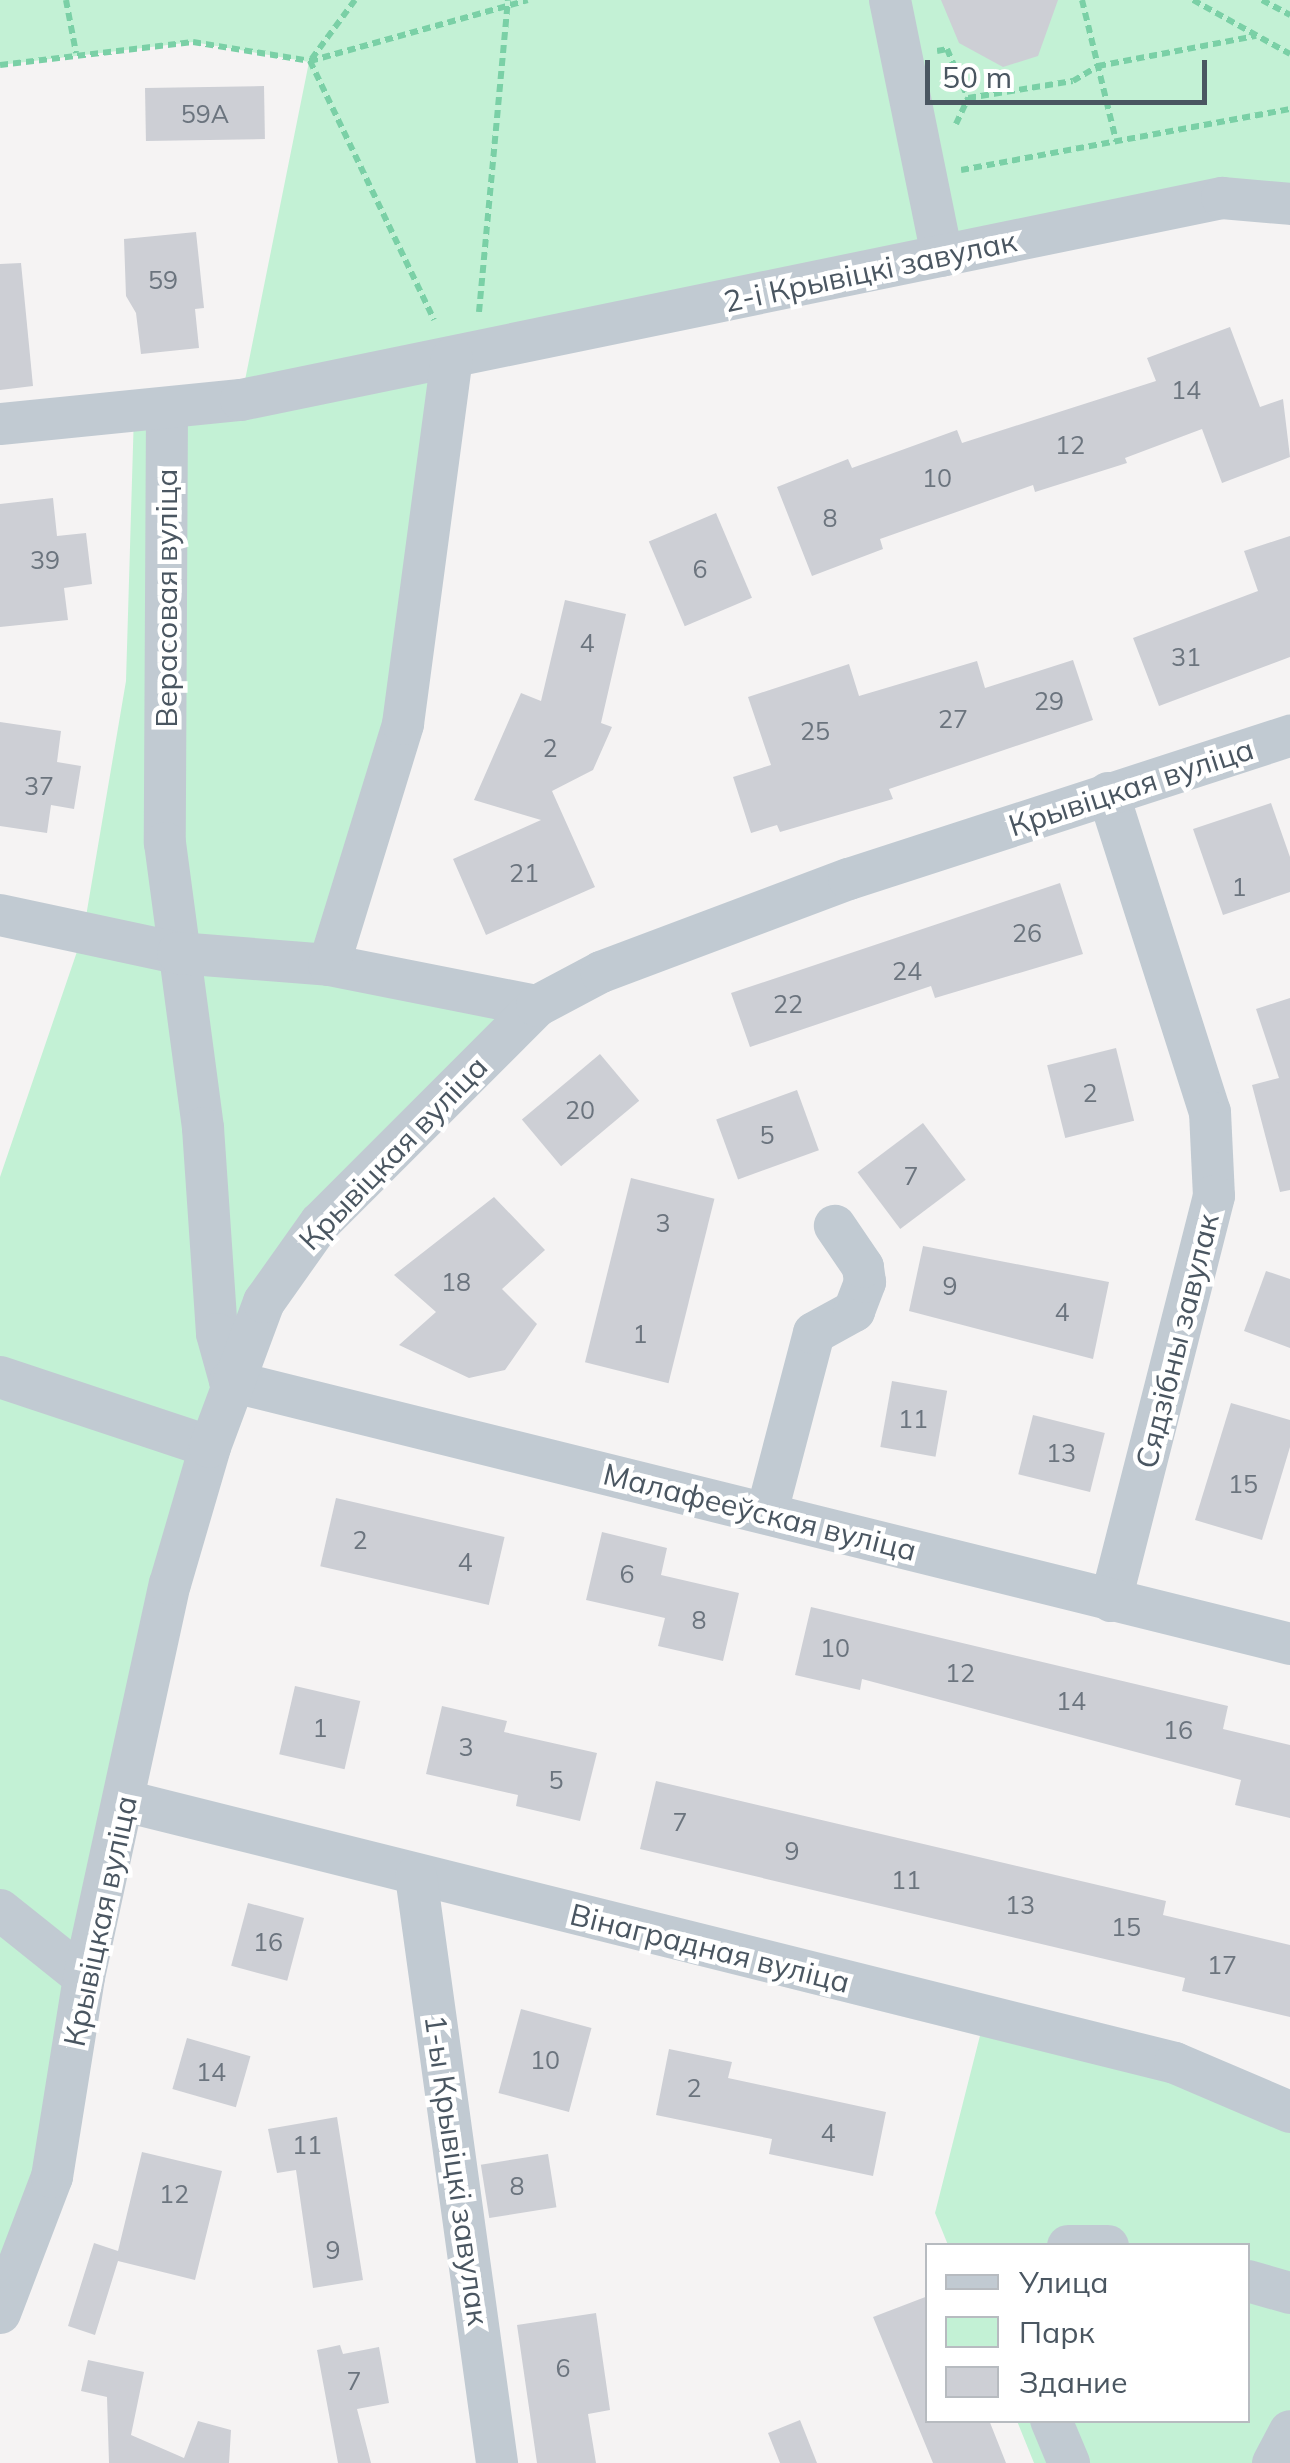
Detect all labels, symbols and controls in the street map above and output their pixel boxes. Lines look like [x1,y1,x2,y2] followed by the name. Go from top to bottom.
[930,40,1212,102] scale bar
[942,58,1012,96] text: 50 m
[181,99,229,129] house number: 59А
[721,222,1019,320] street label: 2-і Крывіцкі завулак
[148,265,178,295] house number: 59
[1171,375,1201,405] house number: 14
[1055,430,1085,460] house number: 12
[922,463,952,493] house number: 10
[148,468,184,728] street label: Верасовая вуліца
[823,503,837,533] house number: 8
[30,545,60,575] house number: 39
[693,554,707,584] house number: 6
[580,628,594,658] house number: 4
[1171,642,1201,672] house number: 31
[1034,686,1064,716] house number: 29
[938,704,968,734] house number: 27
[800,716,830,746] house number: 25
[1004,730,1258,844] street label: Крывіцкая вуліца
[543,733,557,763] house number: 2
[24,771,54,801] house number: 37
[509,858,539,888] house number: 21
[1232,872,1246,902] house number: 1
[1012,918,1042,948] house number: 26
[892,956,922,986] house number: 24
[773,989,803,1019] house number: 22
[291,1049,495,1257] street label: Крывіцкая вуліца
[1083,1078,1097,1108] house number: 2
[565,1095,595,1125] house number: 20
[760,1120,774,1150] house number: 5
[904,1161,918,1191] house number: 7
[656,1208,670,1238] house number: 3
[1128,1210,1226,1472] street label: Сядзібны завулак
[441,1267,471,1297] house number: 18
[943,1271,957,1301] house number: 9
[1055,1297,1069,1327] house number: 4
[633,1319,647,1349] house number: 1
[898,1404,928,1434] house number: 11
[1046,1438,1076,1468] house number: 13
[600,1456,920,1568] street label: Малафееўская вуліца
[1228,1469,1258,1499] house number: 15
[353,1525,367,1555] house number: 2
[458,1547,472,1577] house number: 4
[620,1559,634,1589] house number: 6
[692,1605,706,1635] house number: 8
[820,1633,850,1663] house number: 10
[945,1658,975,1688] house number: 12
[1056,1686,1086,1716] house number: 14
[313,1713,327,1743] house number: 1
[1163,1715,1193,1745] house number: 16
[459,1732,473,1762] house number: 3
[549,1765,563,1795] house number: 5
[56,1792,144,2050] street label: Крывіцкая вуліца
[673,1807,687,1837] house number: 7
[785,1836,799,1866] house number: 9
[891,1865,921,1895] house number: 11
[1005,1890,1035,1920] house number: 13
[567,1896,853,2000] street label: Вінаградная вуліца
[1111,1912,1141,1942] house number: 15
[253,1927,283,1957] house number: 16
[1207,1950,1237,1980] house number: 17
[417,2013,497,2327] street label: 1-ы Крывіцкі завулак
[530,2045,560,2075] house number: 10
[196,2057,226,2087] house number: 14
[687,2073,701,2103] house number: 2
[821,2118,835,2148] house number: 4
[292,2130,322,2160] house number: 11
[510,2171,524,2201] house number: 8
[159,2179,189,2209] house number: 12
[326,2235,340,2265] house number: 9
[925,2243,1250,2423] legend
[1019,2263,1109,2301] text: Улица
[1019,2313,1095,2351] text: Парк
[556,2353,570,2383] house number: 6
[1019,2363,1128,2401] text: Здание
[347,2366,361,2396] house number: 7

